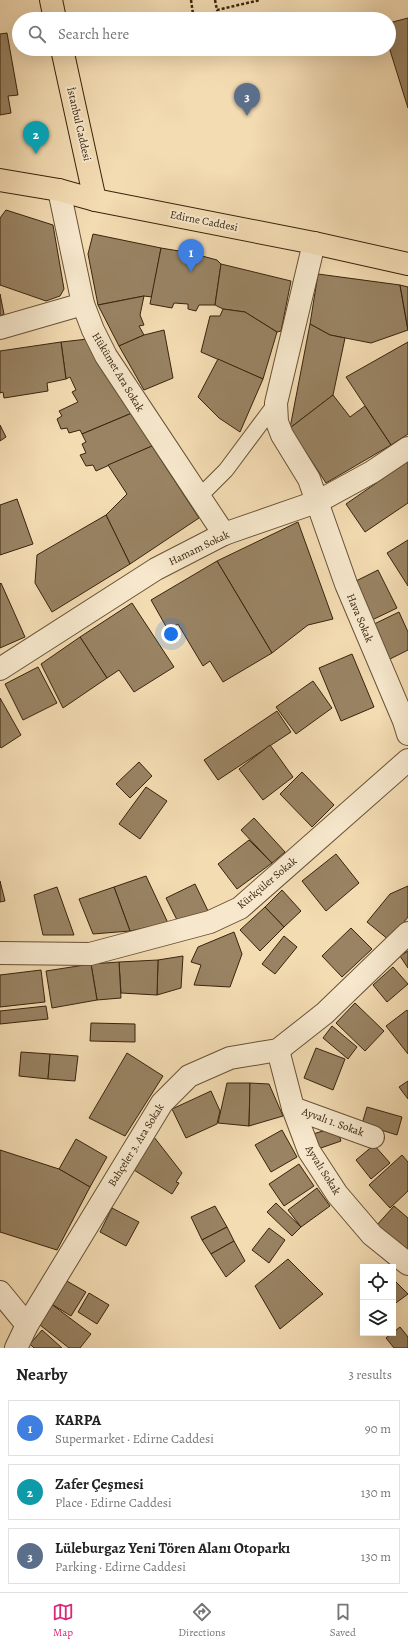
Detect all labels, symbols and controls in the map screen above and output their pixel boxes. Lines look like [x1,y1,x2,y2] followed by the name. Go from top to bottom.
[12,12,396,56] search box
[26,23,48,45] icon: search
[58,24,129,44] text: Search here
[234,83,260,116] pin: 3
[63,85,95,163] street label: İstanbul Caddesi
[23,121,49,154] pin: 2
[169,207,239,235] street label: Edirne Caddesi
[178,239,204,272] pin: 1
[88,330,148,415] street label: Hükümet Ara Sokak
[166,527,232,569] street label: Hamam Sokak
[343,591,377,645] street label: Hava Sokak
[161,624,181,644] your location
[234,853,300,912] street label: Kürkçüler Sokak
[104,1100,168,1189] street label: Bahçeler 3. Ara Sokak
[299,1104,367,1140] street label: Ayvalı 1. Sokak
[301,1141,344,1198] street label: Ayvalı Sokak
[360,1264,396,1336] map controls
[360,1264,396,1300] button: locate
[360,1300,396,1336] button: layers
[16,1363,67,1386] text: Nearby
[348,1366,392,1383] text: 3 results
[55,1410,101,1430] text: KARPA
[28,1420,32,1437] text: 1
[365,1420,391,1437] text: 90 m
[55,1430,214,1447] text: Supermarket · Edirne Caddesi
[55,1474,144,1494] text: Zafer Çeşmesi
[27,1484,33,1501] text: 2
[361,1484,391,1501] text: 130 m
[55,1494,172,1511] text: Place · Edirne Caddesi
[55,1538,290,1558] text: Lüleburgaz Yeni Tören Alanı Otoparkı
[27,1548,33,1565] text: 3
[361,1548,391,1565] text: 130 m
[55,1558,186,1575] text: Parking · Edirne Caddesi
[52,1601,74,1640] tab: Map
[178,1601,226,1640] tab: Directions
[330,1601,356,1640] tab: Saved

